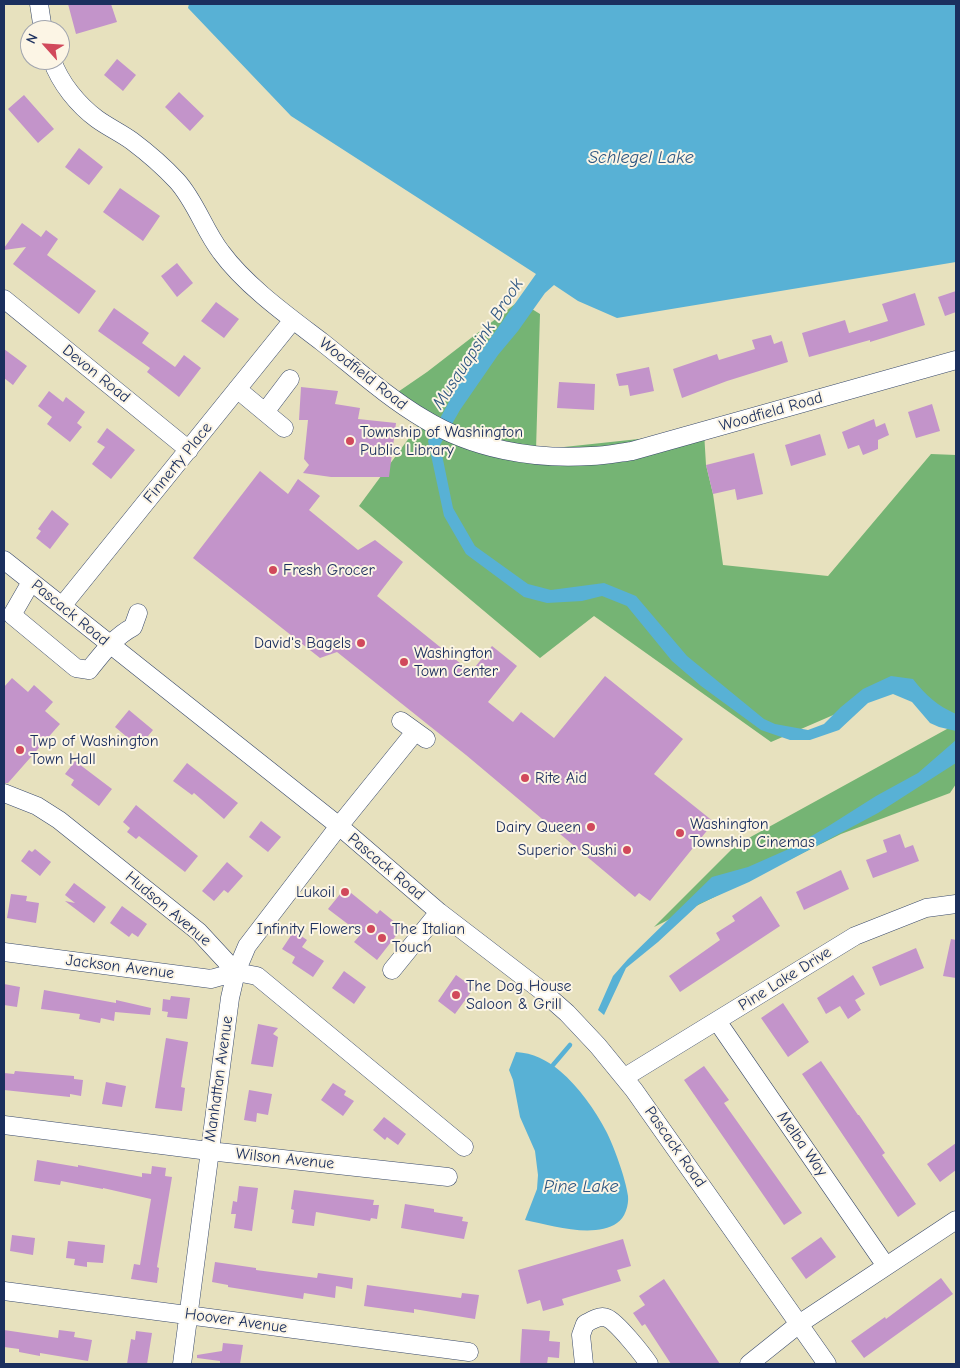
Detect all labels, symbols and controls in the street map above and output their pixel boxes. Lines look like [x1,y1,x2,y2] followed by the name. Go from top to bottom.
[20,20,70,70] north arrow
[22,31,42,46] text: N
[588,147,694,169] water label: Schlegel Lake
[428,275,528,413] water label: Musquapsink Brook
[315,334,411,414] street label: Woodfield Road
[58,341,134,407] street label: Devon Road
[717,388,825,436] street label: Woodfield Road
[140,419,216,507] street label: Finnerty Place
[360,422,523,460] place label: Township of Washington Public Library
[344,435,356,447] marker: Township of Washington Public Library
[283,560,375,580] place label: Fresh Grocer
[267,564,279,576] marker: Fresh Grocer
[27,576,113,650] street label: Pascack Road
[254,633,351,653] place label: David's Bagels
[355,637,367,649] marker: David's Bagels
[414,643,498,681] place label: Washington Town Center
[398,656,410,668] marker: Washington Town Center
[30,731,159,769] place label: Twp of Washington Town Hall
[14,744,26,756] marker: Twp of Washington Town Hall
[535,768,587,788] place label: Rite Aid
[519,772,531,784] marker: Rite Aid
[690,814,815,852] place label: Washington Township Cinemas
[496,817,581,837] place label: Dairy Queen
[585,821,597,833] marker: Dairy Queen
[674,827,686,839] marker: Washington Township Cinemas
[344,829,428,905] street label: Pascack Road
[517,840,617,860] place label: Superior Sushi
[621,844,633,856] marker: Superior Sushi
[121,868,215,950] street label: Hudson Avenue
[296,882,335,902] place label: Lukoil
[339,886,351,898] marker: Lukoil
[257,919,361,939] place label: Infinity Flowers
[392,919,465,957] place label: The Italian Touch
[365,923,377,935] marker: Infinity Flowers
[376,932,388,944] marker: The Italian Touch
[735,943,835,1015] street label: Pine Lake Drive
[65,951,175,983] street label: Jackson Avenue
[466,976,571,1014] place label: The Dog House Saloon & Grill
[450,989,462,1001] marker: The Dog House Saloon & Grill
[201,1015,237,1143] street label: Manhattan Avenue
[640,1103,710,1191] street label: Pascack Road
[773,1108,831,1180] street label: Melba Way
[235,1144,335,1174] street label: Wilson Avenue
[543,1176,619,1198] water label: Pine Lake
[184,1304,288,1338] street label: Hoover Avenue

